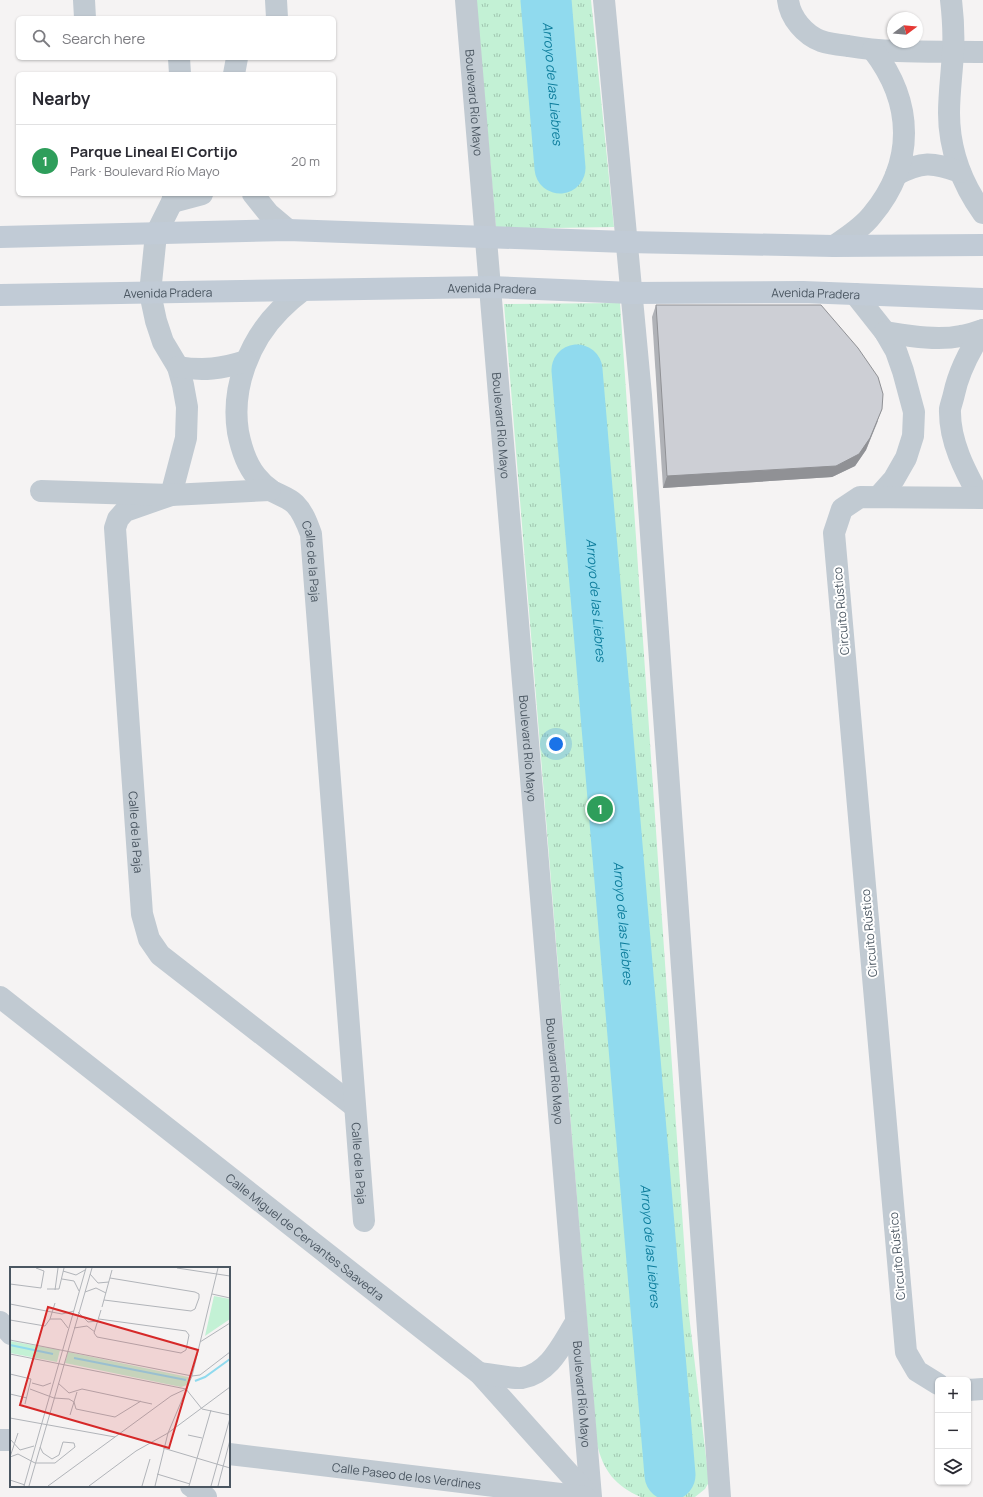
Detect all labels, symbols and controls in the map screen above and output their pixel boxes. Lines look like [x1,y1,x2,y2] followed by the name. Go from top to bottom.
[887,12,923,48] north arrow
[16,16,336,60] search box
[539,21,567,147] water label: Arroyo de las Liebres
[30,27,52,49] icon: search
[62,28,145,49] text: Search here
[462,49,487,157] street label: Boulevard Río Mayo
[32,87,90,110] text: Nearby
[70,141,237,162] text: Parque Lineal El Cortijo
[42,152,48,170] text: 1
[291,152,320,170] text: 20 m
[70,162,220,180] text: Park · Boulevard Río Mayo
[447,278,537,297] street label: Avenida Pradera
[123,283,213,301] street label: Avenida Pradera
[771,283,861,303] street label: Avenida Pradera
[489,372,514,479] street label: Boulevard Río Mayo
[298,518,325,603] street label: Calle de la Paja
[582,538,611,664] water label: Arroyo de las Liebres
[829,566,853,656] street label: Circuito Rústico
[516,694,541,802] street label: Boulevard Río Mayo
[546,734,566,754] your location
[125,791,148,874] street label: Calle de la Paja
[587,794,613,824] pin: 1
[609,861,638,986] water label: Arroyo de las Liebres
[857,888,881,978] street label: Circuito Rústico
[543,1017,568,1125] street label: Boulevard Río Mayo
[348,1122,371,1205] street label: Calle de la Paja
[222,1169,388,1304] street label: Calle Miguel de Cervantes Saavedra
[637,1184,665,1309] water label: Arroyo de las Liebres
[885,1211,909,1301] street label: Circuito Rústico
[10,1267,230,1487] inset map
[569,1340,595,1448] street label: Boulevard Río Mayo
[935,1377,971,1485] map controls
[935,1377,971,1413] button: +
[935,1413,971,1449] button: −
[935,1449,971,1485] button: layers
[331,1458,482,1493] street label: Calle Paseo de los Verdines

